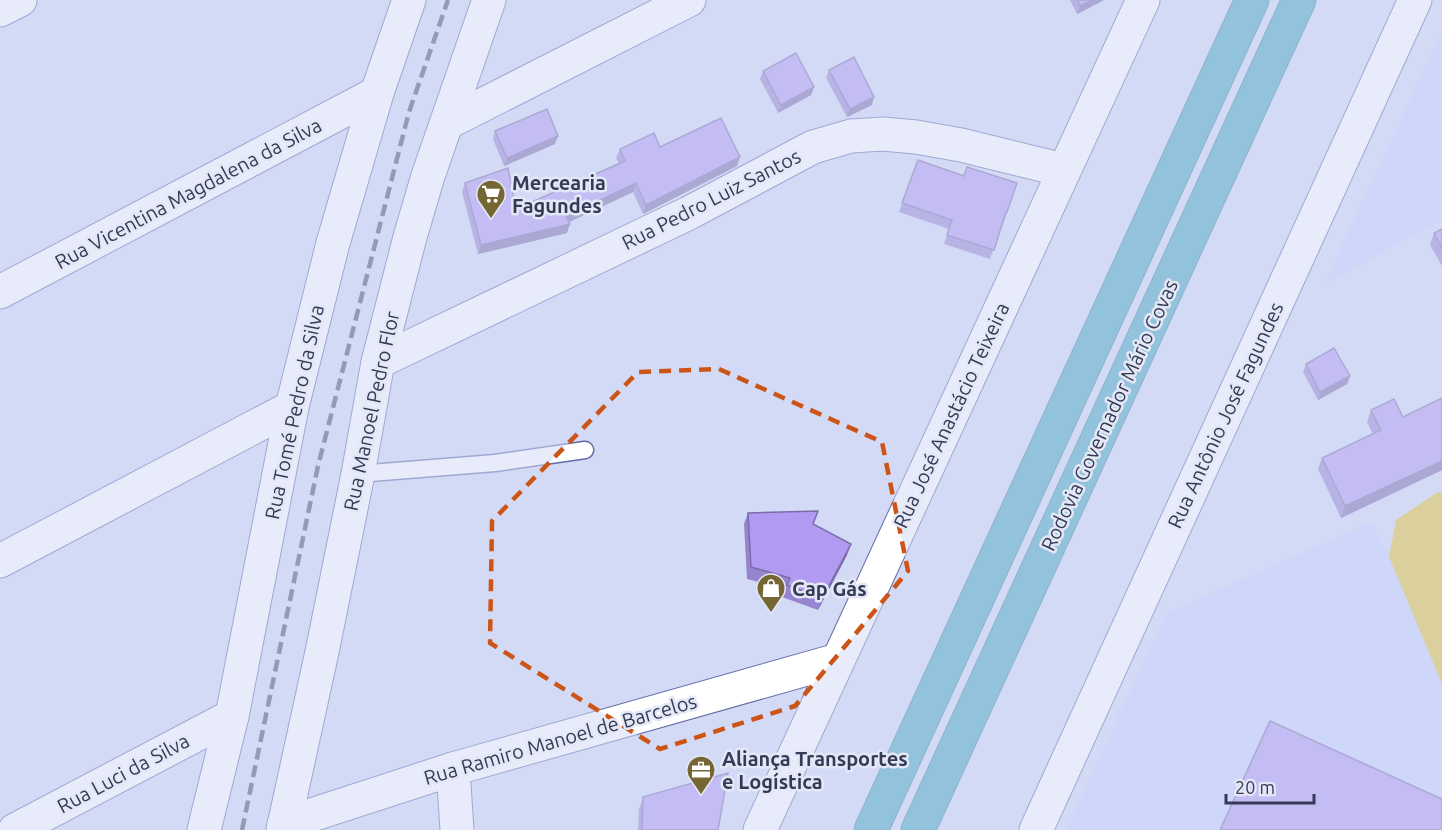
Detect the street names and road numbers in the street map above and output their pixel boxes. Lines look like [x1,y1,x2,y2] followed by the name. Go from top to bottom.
[51,113,325,273] street label: Rua Vicentina Magdalena da Silva
[618,144,804,254] street label: Rua Pedro Luiz Santos
[1036,276,1182,554] street label: Rodovia Governador Mário Covas
[1162,298,1288,532] street label: Rua Antônio José Fagundes
[889,299,1013,531] street label: Rua José Anastácio Teixeira
[260,303,328,521] street label: Rua Tomé Pedro da Silva
[339,309,403,513] street label: Rua Manoel Pedro Flor
[421,689,699,789] street label: Rua Ramiro Manoel de Barcelos
[53,729,193,817] street label: Rua Luci da Silva

